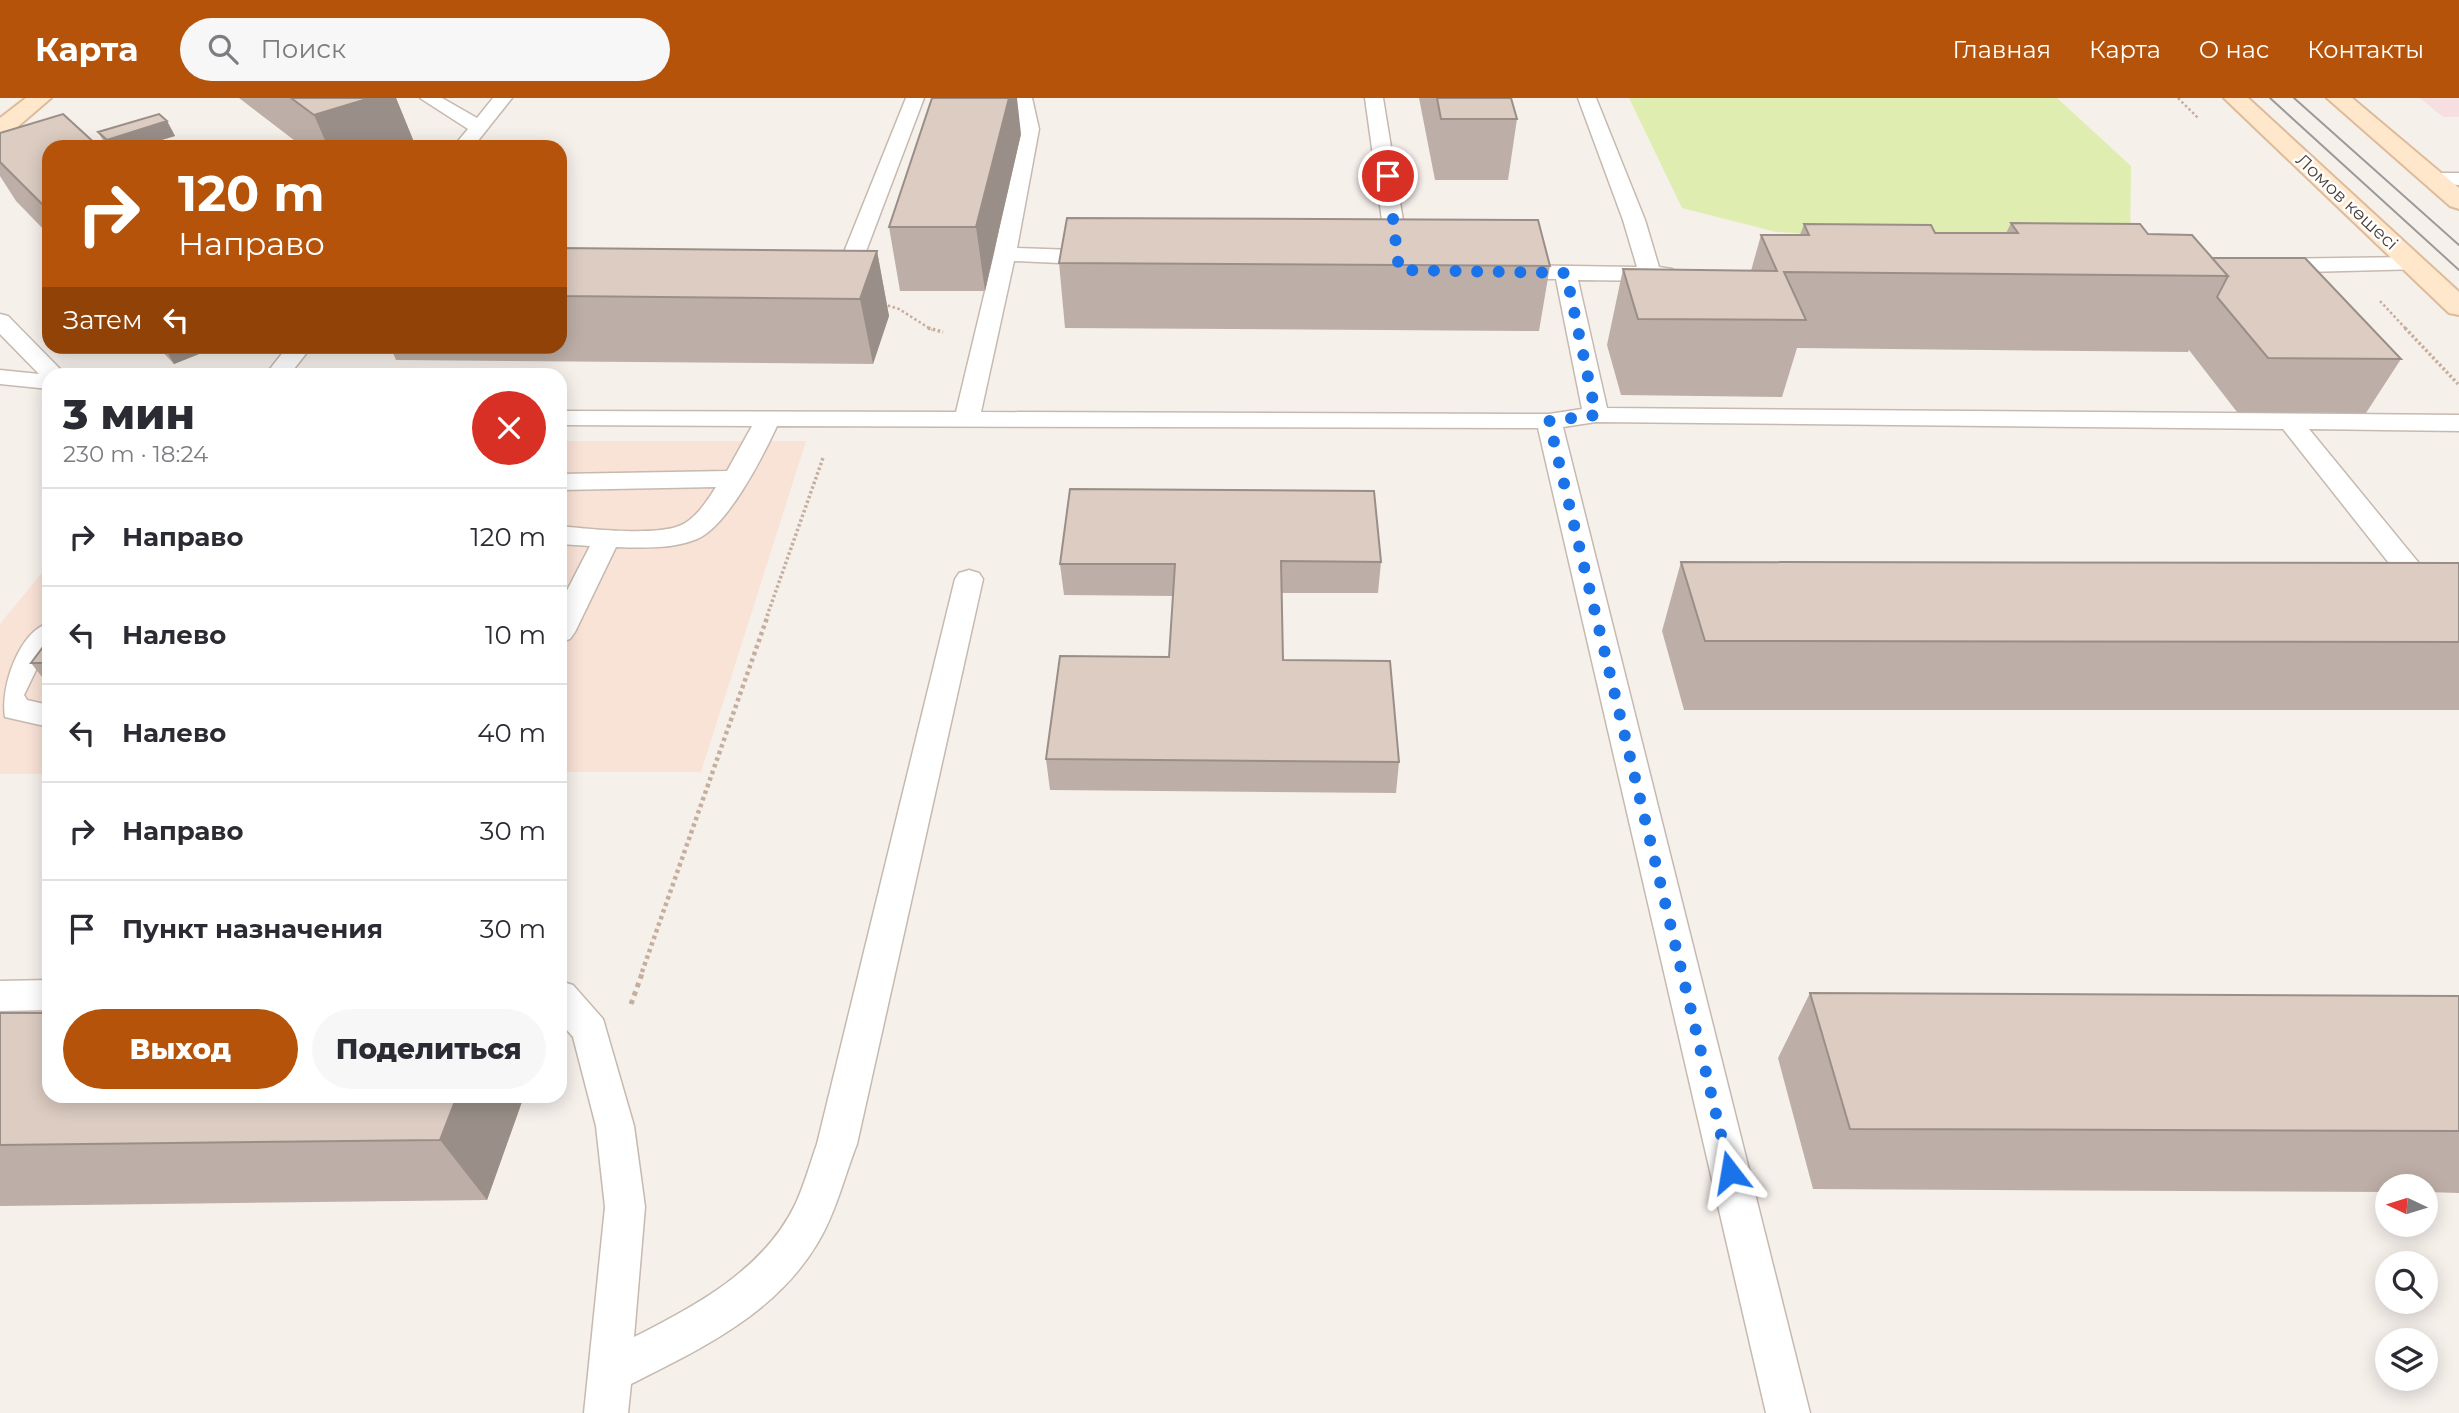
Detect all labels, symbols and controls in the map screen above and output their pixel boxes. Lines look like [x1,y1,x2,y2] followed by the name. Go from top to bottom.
[180,18,670,81] search box
[35,29,138,69] text: Карта
[204,30,242,68] icon: search
[260,33,346,65] text: Поиск
[1953,35,2051,64] text: Главная
[2089,35,2161,64] text: Карта
[2199,35,2269,64] text: О нас
[2307,35,2424,64] text: Контакты
[1358,146,1418,206] pin
[2291,149,2403,255] street label: Ломов көшесі
[1369,157,1407,195] icon: arrive
[178,164,325,223] text: 120 m
[63,168,154,259] icon: right
[178,224,325,263] text: Направо
[157,301,195,339] icon: left
[63,304,143,336] text: Затем
[63,388,195,440] text: 3 мин
[472,391,546,465] button: close
[63,440,208,468] text: 230 m · 18:24
[63,518,101,556] icon: right
[122,521,243,553] text: Направо
[470,521,546,553] text: 120 m
[63,616,101,654] icon: left
[122,619,226,651] text: Налево
[485,619,546,651] text: 10 m
[63,714,101,752] icon: left
[122,717,226,749] text: Налево
[477,717,546,749] text: 40 m
[63,812,101,850] icon: right
[122,815,243,847] text: Направо
[480,815,546,847] text: 30 m
[63,910,101,948] icon: arrive
[122,913,383,945] text: Пункт назначения
[480,913,546,945] text: 30 m
[63,1009,298,1089] button: Выход
[312,1009,546,1089] button: Поделиться
[1693,1135,1767,1209] position arrow
[2375,1174,2438,1237] north arrow
[2375,1174,2438,1391] map controls
[2375,1251,2438,1314] button: search
[2375,1328,2438,1391] button: layers

